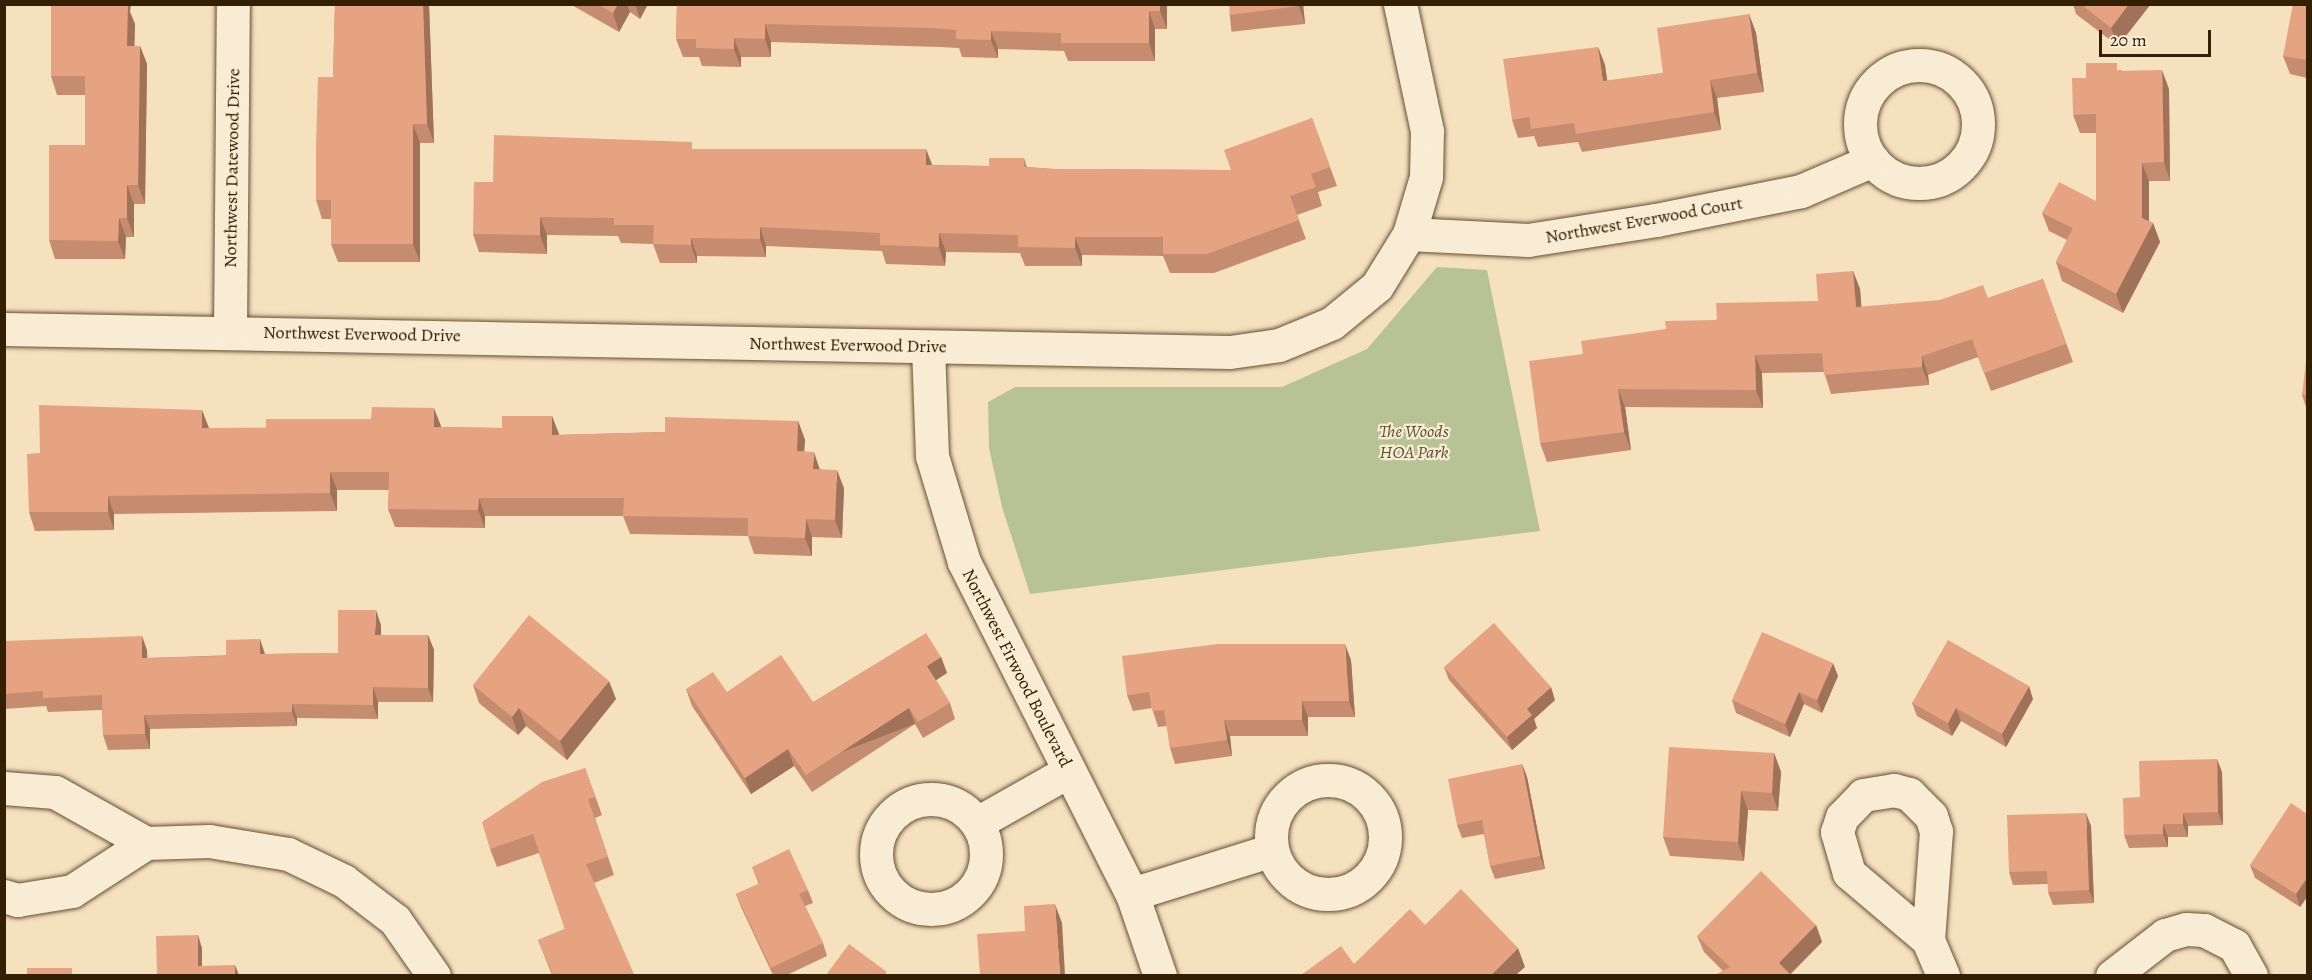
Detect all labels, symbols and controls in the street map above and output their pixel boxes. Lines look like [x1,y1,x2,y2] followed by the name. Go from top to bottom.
[2102,18,2214,56] scale bar
[2110,28,2147,52] text: 20 m
[219,68,245,268] street label: Northwest Datewood Drive
[1544,192,1744,248] street label: Northwest Everwood Court
[263,321,461,347] street label: Northwest Everwood Drive
[749,332,947,358] street label: Northwest Everwood Drive
[1379,421,1449,464] park label: The Woods HOA Park
[958,565,1076,771] street label: Northwest Firwood Boulevard

